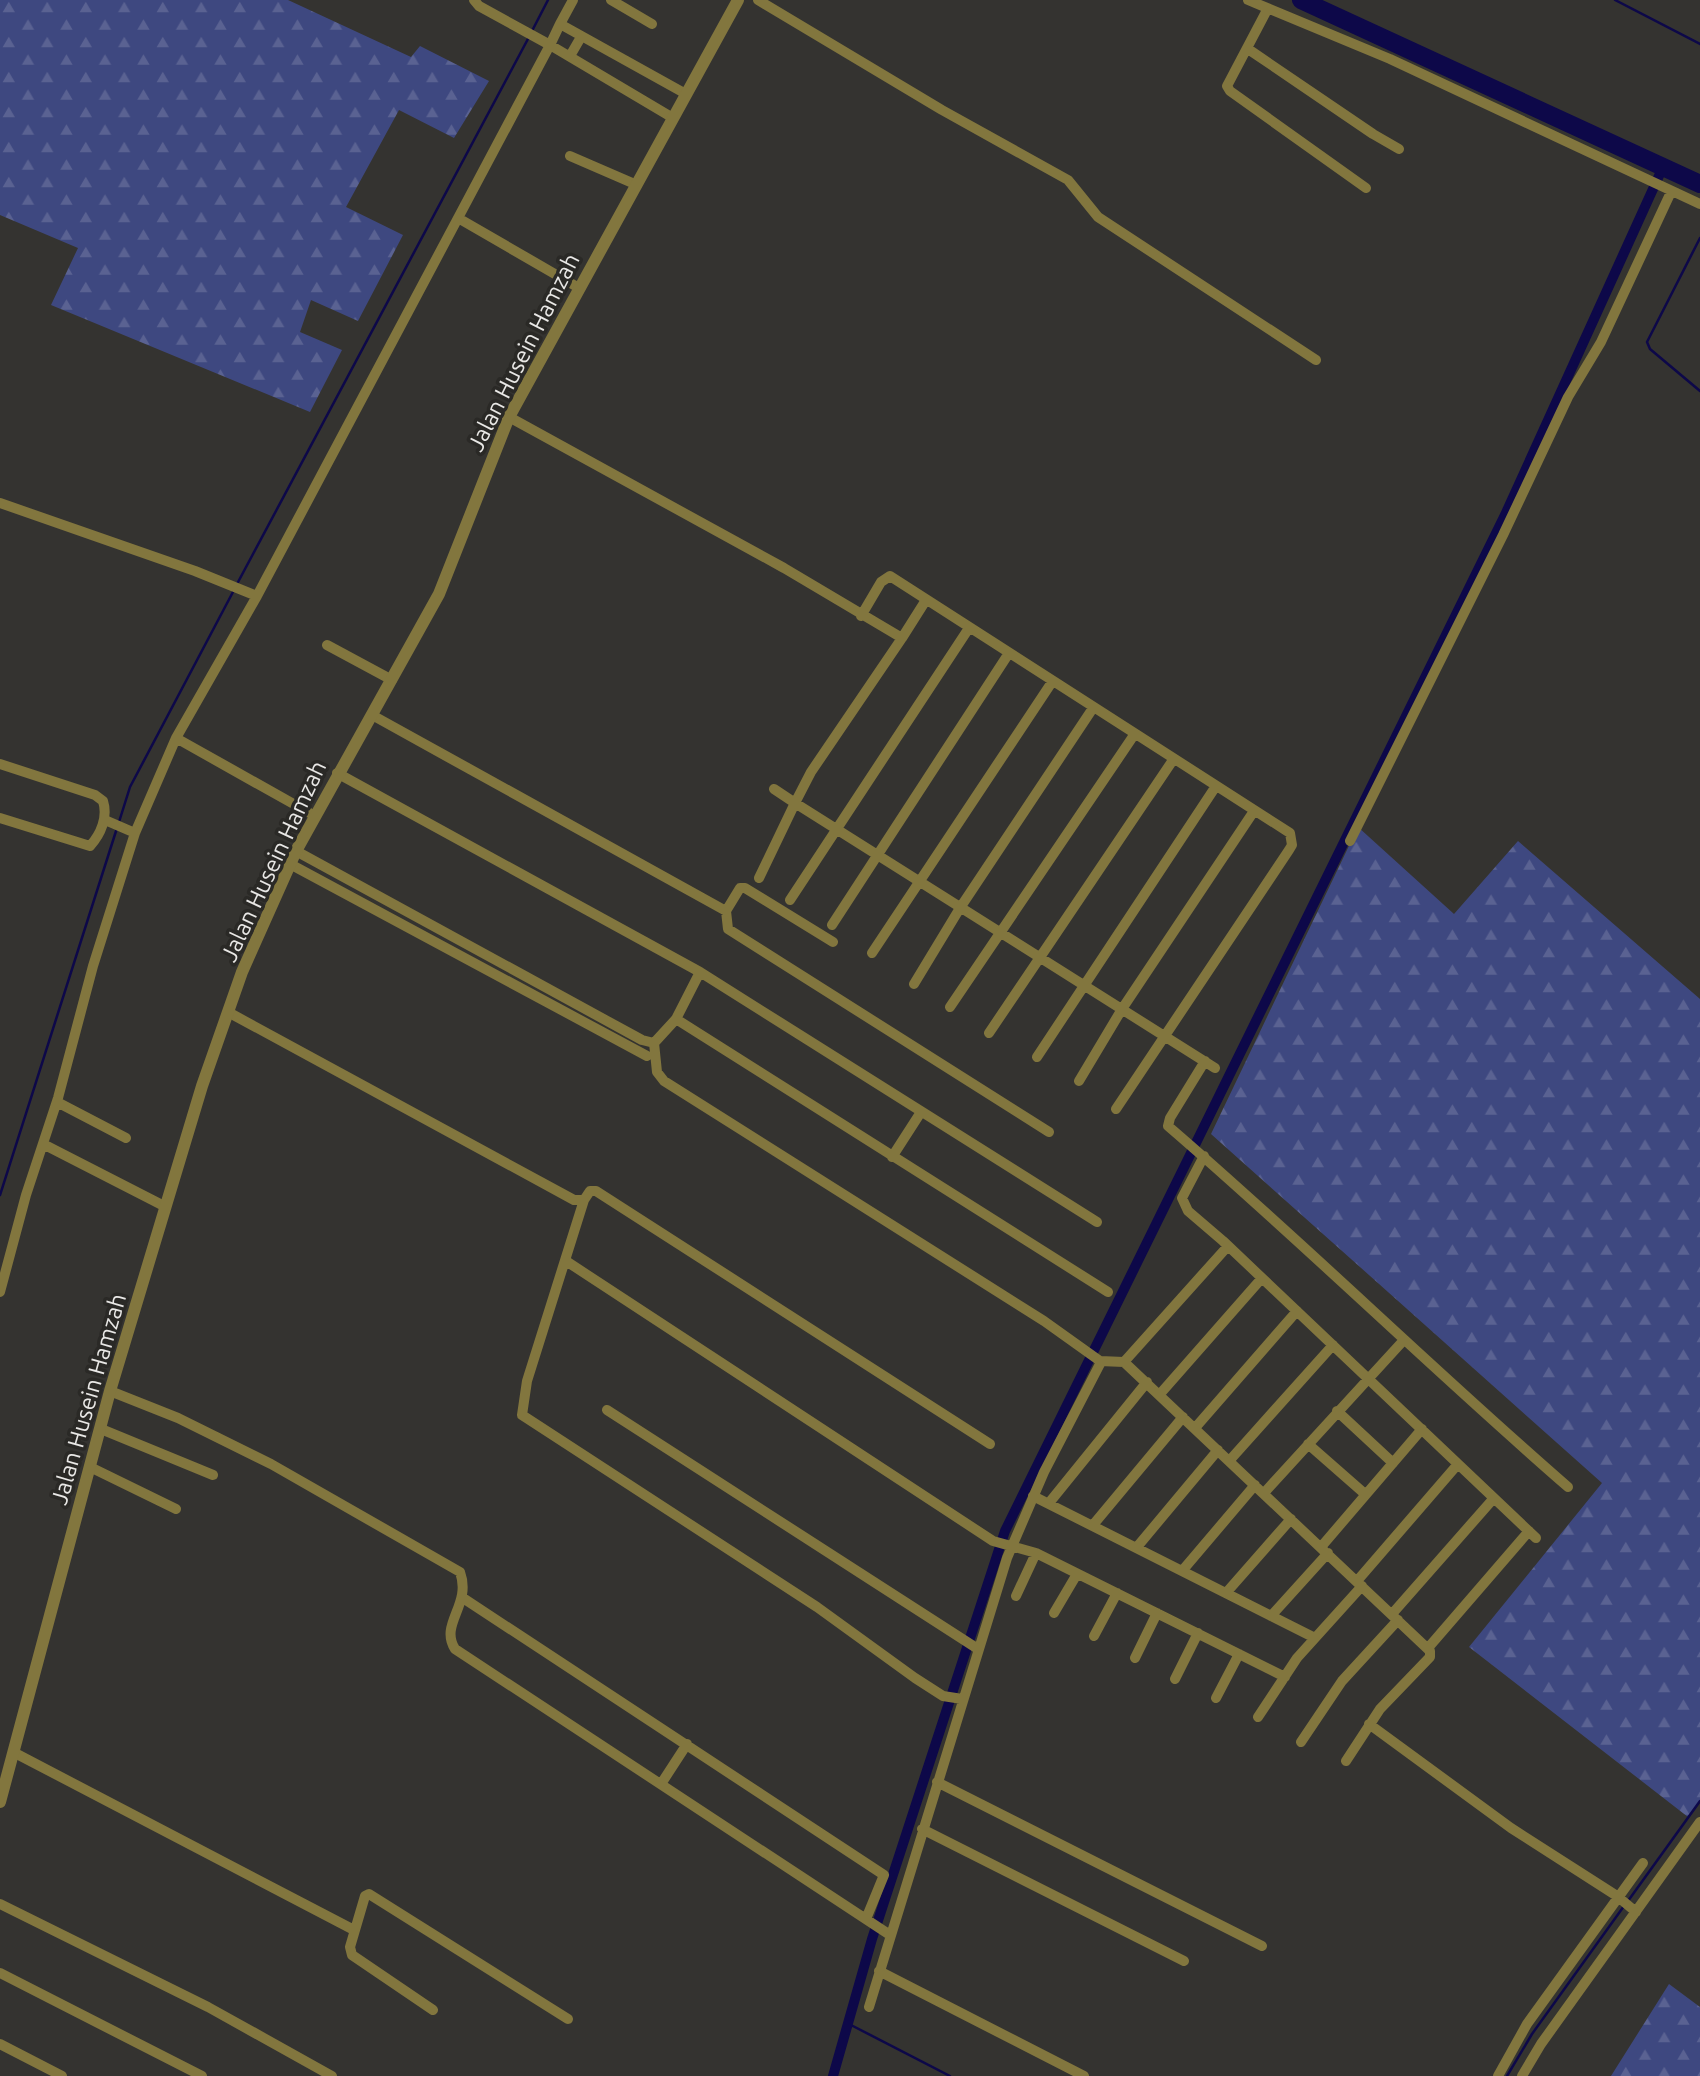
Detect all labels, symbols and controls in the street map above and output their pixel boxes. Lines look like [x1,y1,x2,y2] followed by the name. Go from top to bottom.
[462,249,584,455] street label: Jalan Husein Hamzah
[216,757,330,965] street label: Jalan Husein Hamzah
[46,1291,130,1507] street label: Jalan Husein Hamzah

